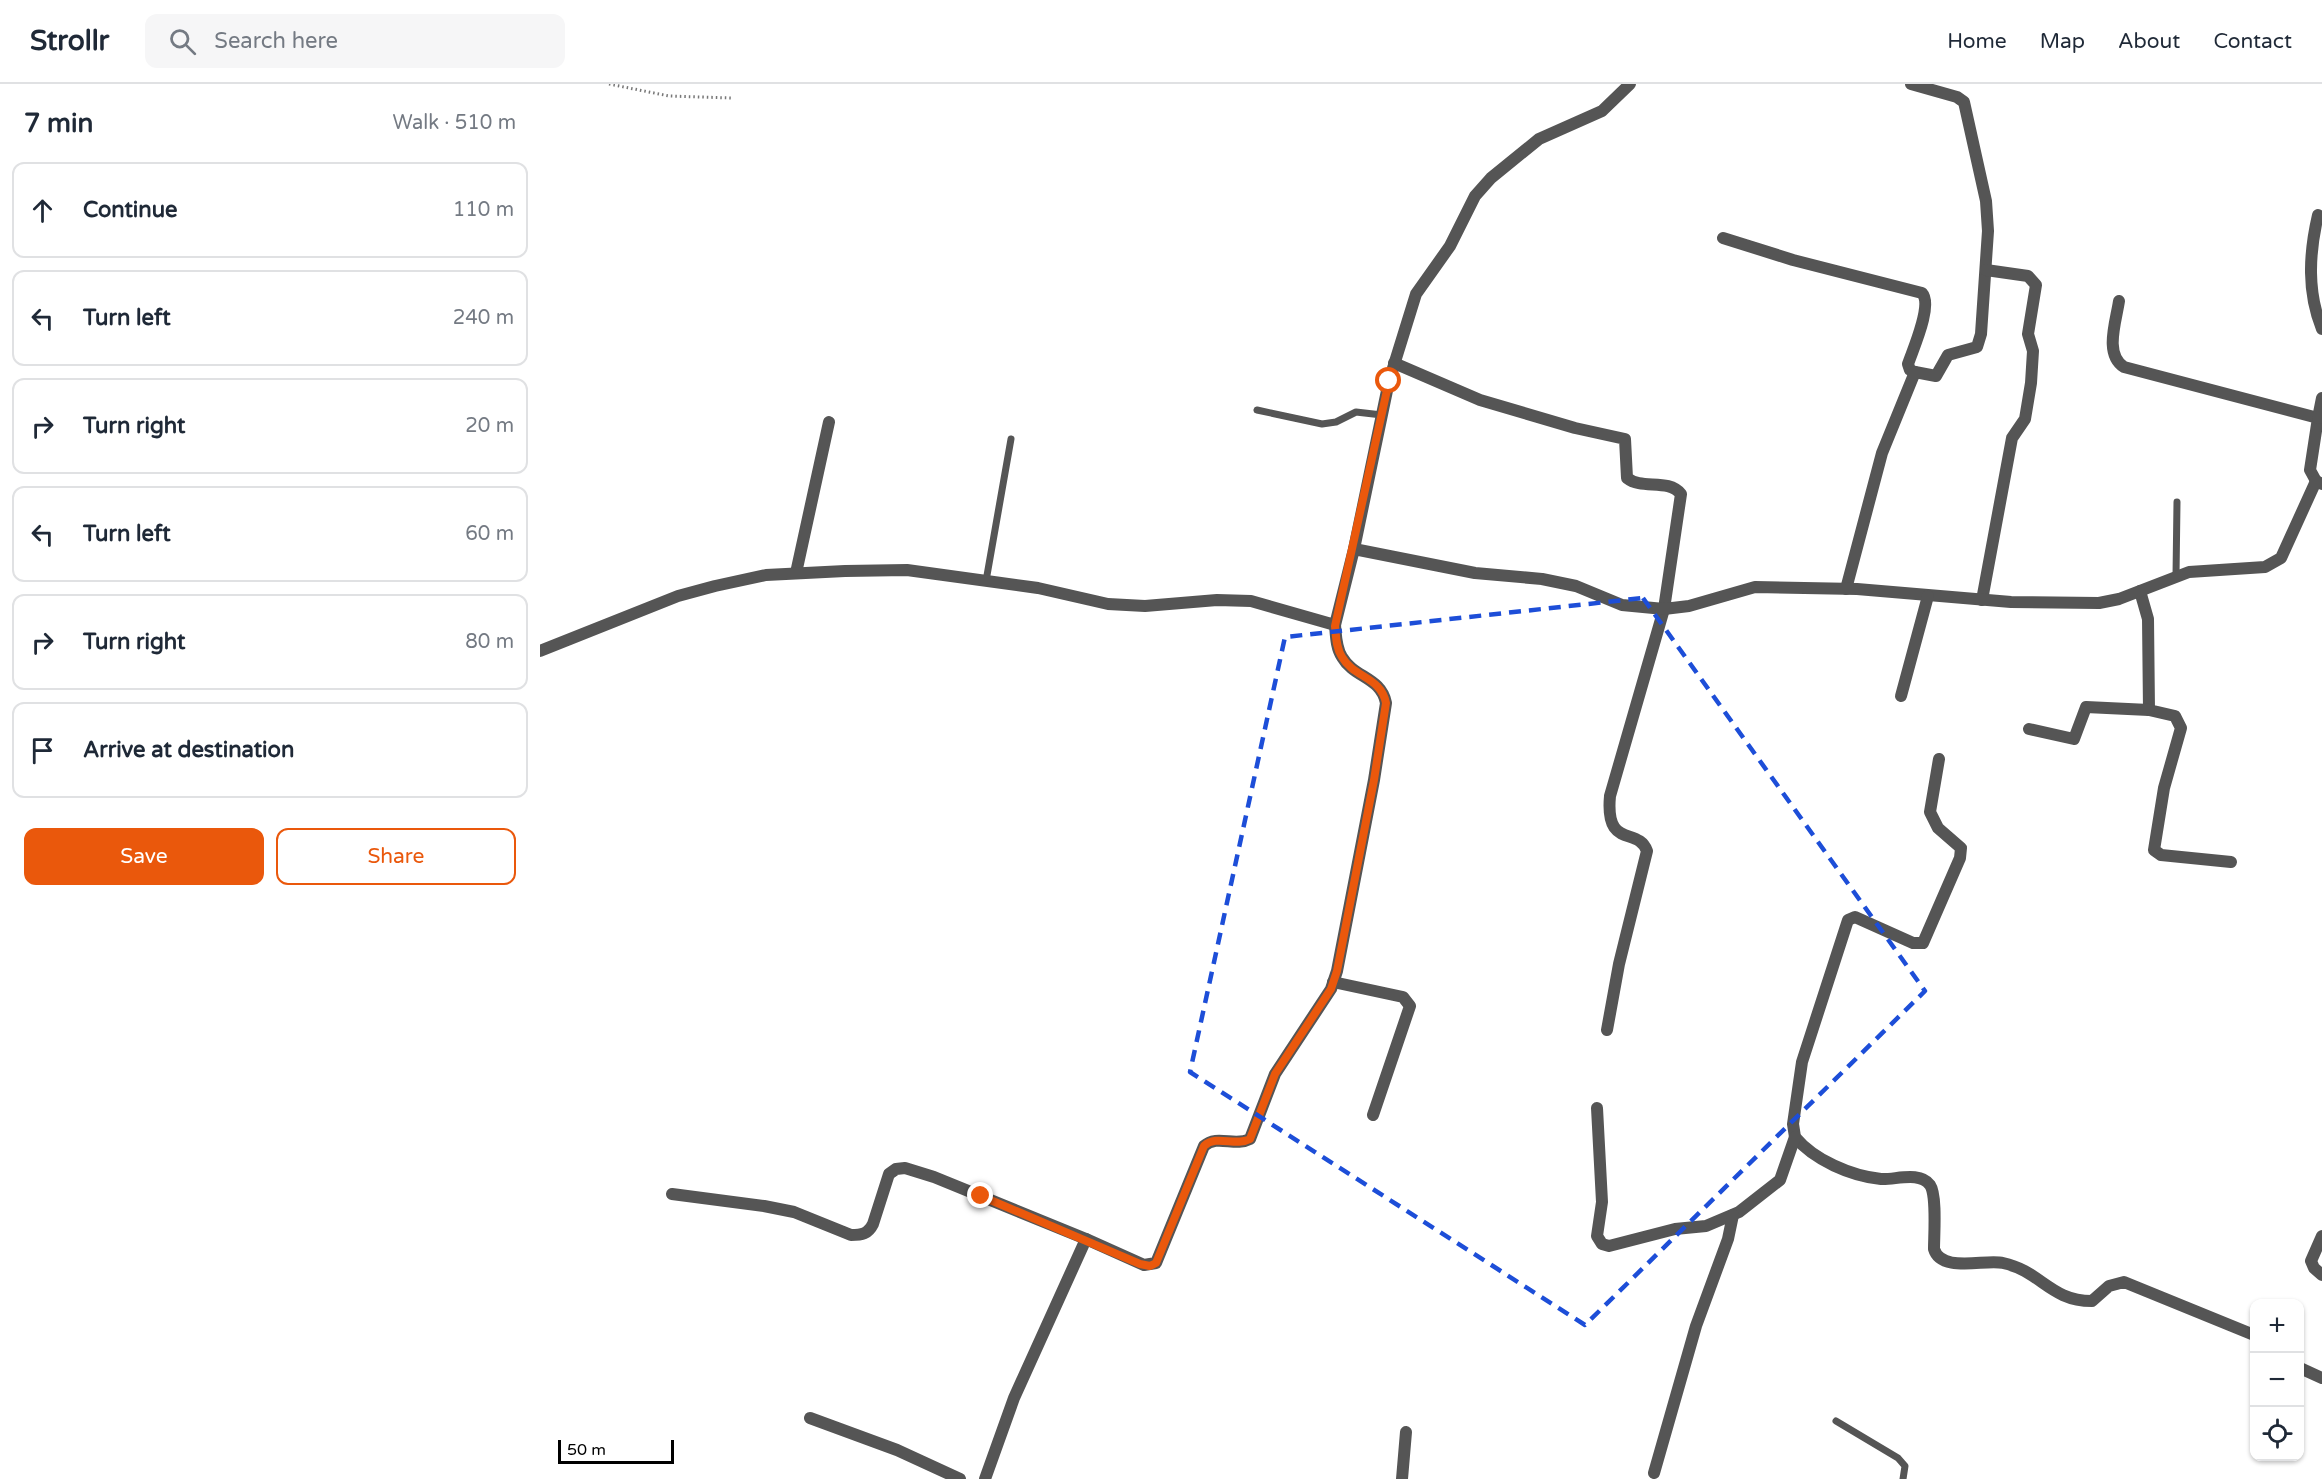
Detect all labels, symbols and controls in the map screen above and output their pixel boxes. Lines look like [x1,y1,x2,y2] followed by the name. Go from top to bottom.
[145,14,565,68] search box
[30,24,109,58] text: Strollr
[166,25,199,58] icon: search
[214,28,338,54] text: Search here
[1947,29,2007,54] text: Home
[2040,29,2085,54] text: Map
[2118,29,2180,54] text: About
[2213,29,2292,54] text: Contact
[24,108,93,139] text: 7 min
[393,111,516,135] text: Walk · 510 m
[26,194,59,227] icon: ahead
[83,197,178,223] text: Continue
[453,198,514,222] text: 110 m
[26,302,59,335] icon: left
[83,305,171,331] text: Turn left
[453,306,514,330] text: 240 m
[1375,367,1401,393] route start
[26,410,59,443] icon: right
[83,413,185,439] text: Turn right
[465,414,514,438] text: 20 m
[26,518,59,551] icon: left
[83,521,171,547] text: Turn left
[465,522,514,546] text: 60 m
[26,626,59,659] icon: right
[83,629,185,655] text: Turn right
[465,630,514,654] text: 80 m
[26,734,59,767] icon: arrive
[83,737,294,763] text: Arrive at destination
[24,828,264,885] button: Save
[276,828,516,885] button: Share
[967,1182,993,1208] route end
[2250,1299,2304,1461] map controls
[2250,1299,2304,1353] button: +
[2250,1353,2304,1407] button: −
[2250,1407,2304,1461] button: locate
[558,1437,674,1464] scale bar
[567,1440,606,1460] text: 50 m

